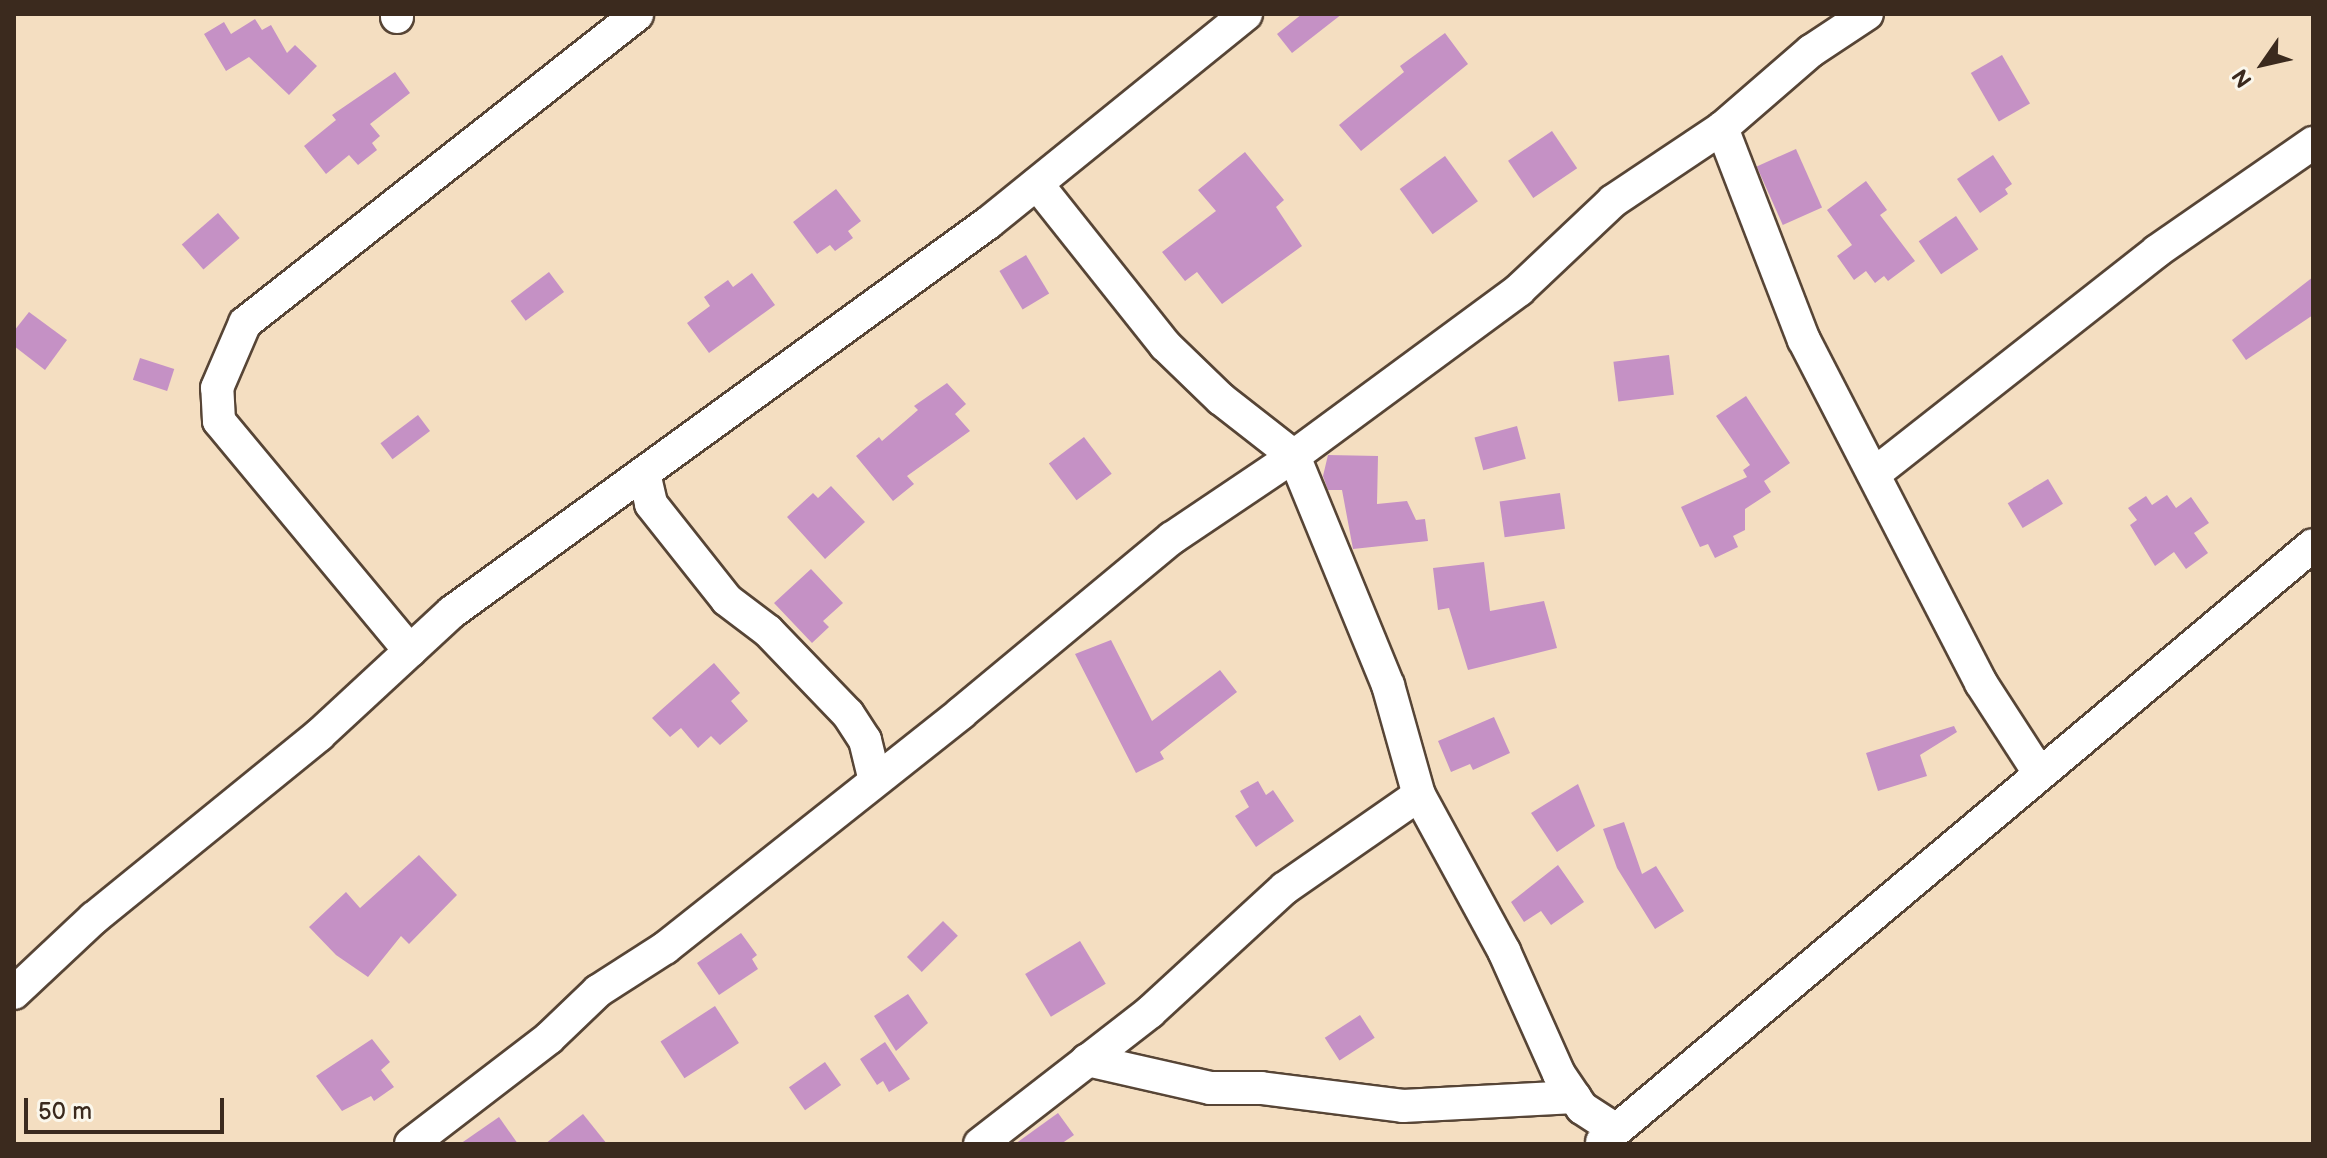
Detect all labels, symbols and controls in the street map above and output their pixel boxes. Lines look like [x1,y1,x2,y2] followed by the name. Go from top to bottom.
[2223,24,2303,104] north arrow
[2227,63,2259,92] text: N
[28,1082,228,1132] scale bar
[38,1097,92,1126] text: 50 m

